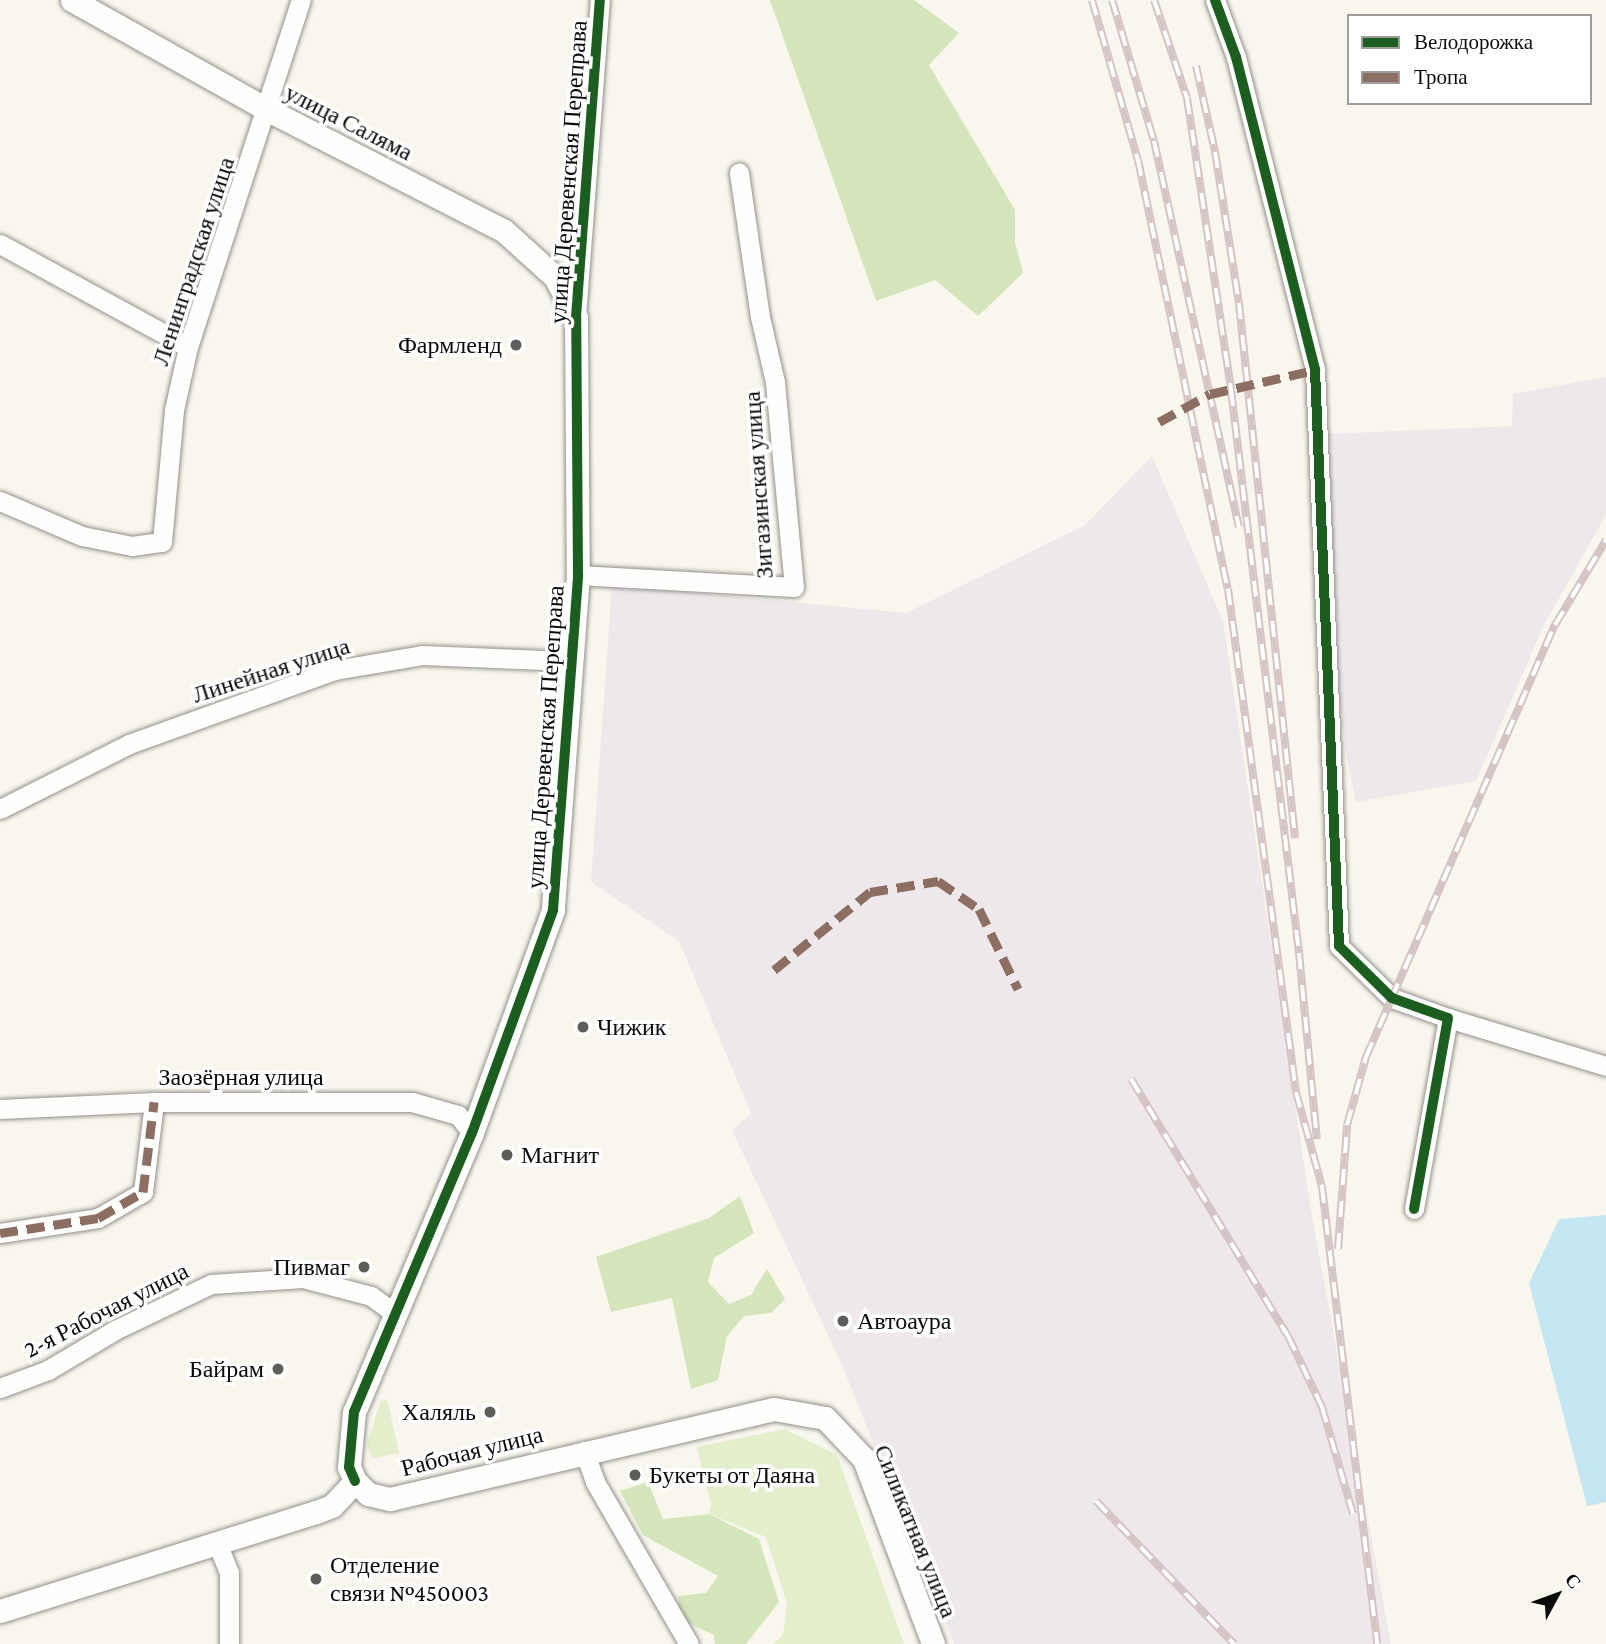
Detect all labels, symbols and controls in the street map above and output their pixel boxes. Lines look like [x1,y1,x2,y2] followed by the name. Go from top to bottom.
[1347,14,1592,105] legend
[543,19,593,325] street label: улица Деревенская Переправа
[1414,30,1533,54] text: Велодорожка
[1414,65,1468,89] text: Тропа
[280,78,418,166] street label: улица Саляма
[146,153,240,369] street label: Ленинградская улица
[398,331,502,359] place label: Фармленд
[508,337,524,353] marker: Фармленд
[737,390,779,580] street label: Зигазинская улица
[520,584,570,890] street label: улица Деревенская Переправа
[189,631,353,709] street label: Линейная улица
[597,1013,667,1041] place label: Чижик
[575,1019,591,1035] marker: Чижик
[158,1063,324,1091] street label: Заозёрная улица
[521,1141,599,1169] place label: Магнит
[499,1147,515,1163] marker: Магнит
[273,1253,350,1281] place label: Пивмаг
[19,1256,193,1364] street label: 2-я Рабочая улица
[356,1259,372,1275] marker: Пивмаг
[857,1307,951,1335] place label: Автоаура
[835,1313,851,1329] marker: Автоаура
[189,1355,264,1383] place label: Байрам
[270,1361,286,1377] marker: Байрам
[402,1398,476,1426] place label: Халяль
[482,1404,498,1420] marker: Халяль
[398,1419,546,1483] street label: Рабочая улица
[868,1440,964,1622] street label: Силикатная улица
[649,1461,815,1489] place label: Букеты от Даяна
[627,1467,643,1483] marker: Букеты от Даяна
[330,1551,489,1607] place label: Отделение связи №450003
[1522,1560,1592,1630] north arrow
[1561,1569,1586,1593] text: С
[308,1571,324,1587] marker: Отделение связи №450003

